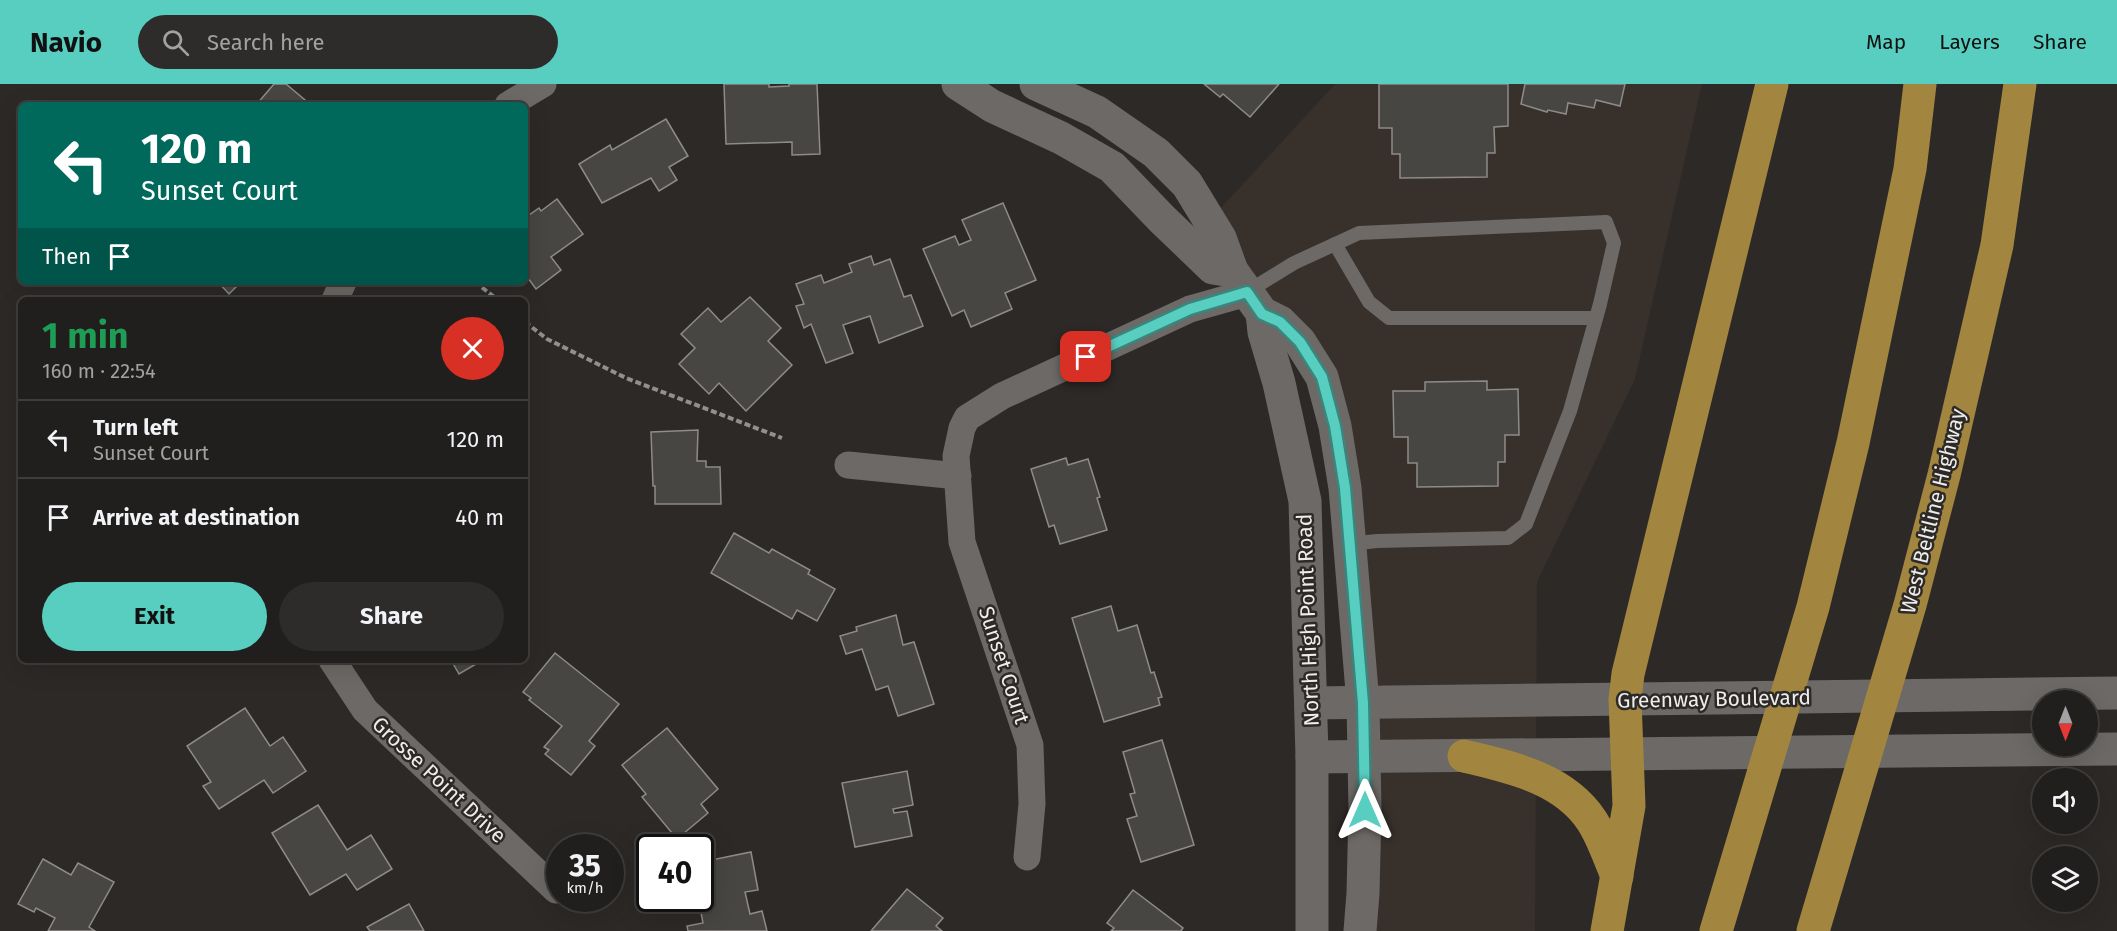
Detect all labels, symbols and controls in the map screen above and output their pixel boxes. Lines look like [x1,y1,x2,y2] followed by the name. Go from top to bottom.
[138,15,558,69] search box
[30,26,102,59] text: Navio
[159,26,192,59] icon: search
[207,29,325,56] text: Search here
[1866,29,1906,55] text: Map
[1939,29,2000,55] text: Layers
[2033,29,2087,55] text: Share
[141,124,252,174] text: 120 m
[42,126,120,204] icon: left
[141,175,298,207] text: Sunset Court
[103,240,136,273] icon: arrive
[42,243,91,270] text: Then
[42,314,129,358] text: 1 min
[441,317,504,380] button: close
[1060,331,1111,382] pin
[1069,340,1102,373] icon: arrive
[42,359,156,383] text: 160 m · 22:54
[1895,405,1971,616] street label: West Beltline Highway
[93,414,178,441] text: Turn left
[42,423,75,456] icon: left
[447,426,504,453] text: 120 m
[93,441,209,465] text: Sunset Court
[42,501,75,534] icon: arrive
[93,504,300,531] text: Arrive at destination
[455,504,504,531] text: 40 m
[1291,513,1325,727] street label: North High Point Road
[42,582,267,651] button: Exit
[279,582,504,651] button: Share
[973,603,1035,727] street label: Sunset Court
[1617,684,1811,714] street label: Greenway Boulevard
[2032,690,2098,756] north arrow
[2032,690,2098,912] map controls
[367,711,511,849] street label: Grosse Point Drive
[2032,768,2098,834] button: sound
[1333,778,1397,842] position arrow
[636,834,714,912] speed limit sign: 40
[2032,846,2098,912] button: layers
[569,848,601,884] text: 35
[566,879,604,897] text: km/h

